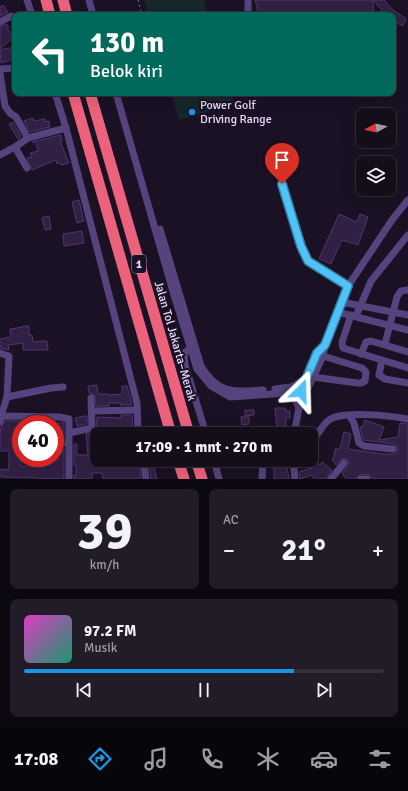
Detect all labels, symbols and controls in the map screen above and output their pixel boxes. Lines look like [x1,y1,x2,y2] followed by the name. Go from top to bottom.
[90,26,164,60] text: 130 m
[24,28,76,80] icon: left
[90,60,163,82] text: Belok kiri
[200,98,272,127] place label: Power Golf Driving Range
[187,107,197,117] marker: Power Golf Driving Range
[356,108,396,148] north arrow
[356,108,396,196] map controls
[265,143,299,184] pin
[271,149,293,171] icon: arrive
[356,156,396,196] button: layers
[132,255,146,273] road number: 1
[151,279,199,403] street label: Jalan Tol Jakarta–Merak
[280,370,322,412] position arrow
[12,415,64,467] speed limit sign: 40
[136,438,272,456] text: 17:09 · 1 mnt · 270 m
[76,499,133,563] text: 39
[223,512,239,528] text: AC
[281,532,326,569] text: 21°
[223,537,235,564] text: −
[372,537,384,564] text: +
[90,557,119,573] text: km/h
[84,622,136,640] text: 97.2 FM
[84,640,117,656] text: Musik
[73,679,95,701] icon: previous
[193,679,215,701] icon: pause
[313,679,335,701] icon: next
[86,745,114,773] icon: directions
[142,745,170,773] icon: music
[198,745,226,773] icon: phone
[254,745,282,773] icon: climate
[310,745,338,773] icon: car
[366,745,394,773] icon: filters
[14,748,58,770] text: 17:08

